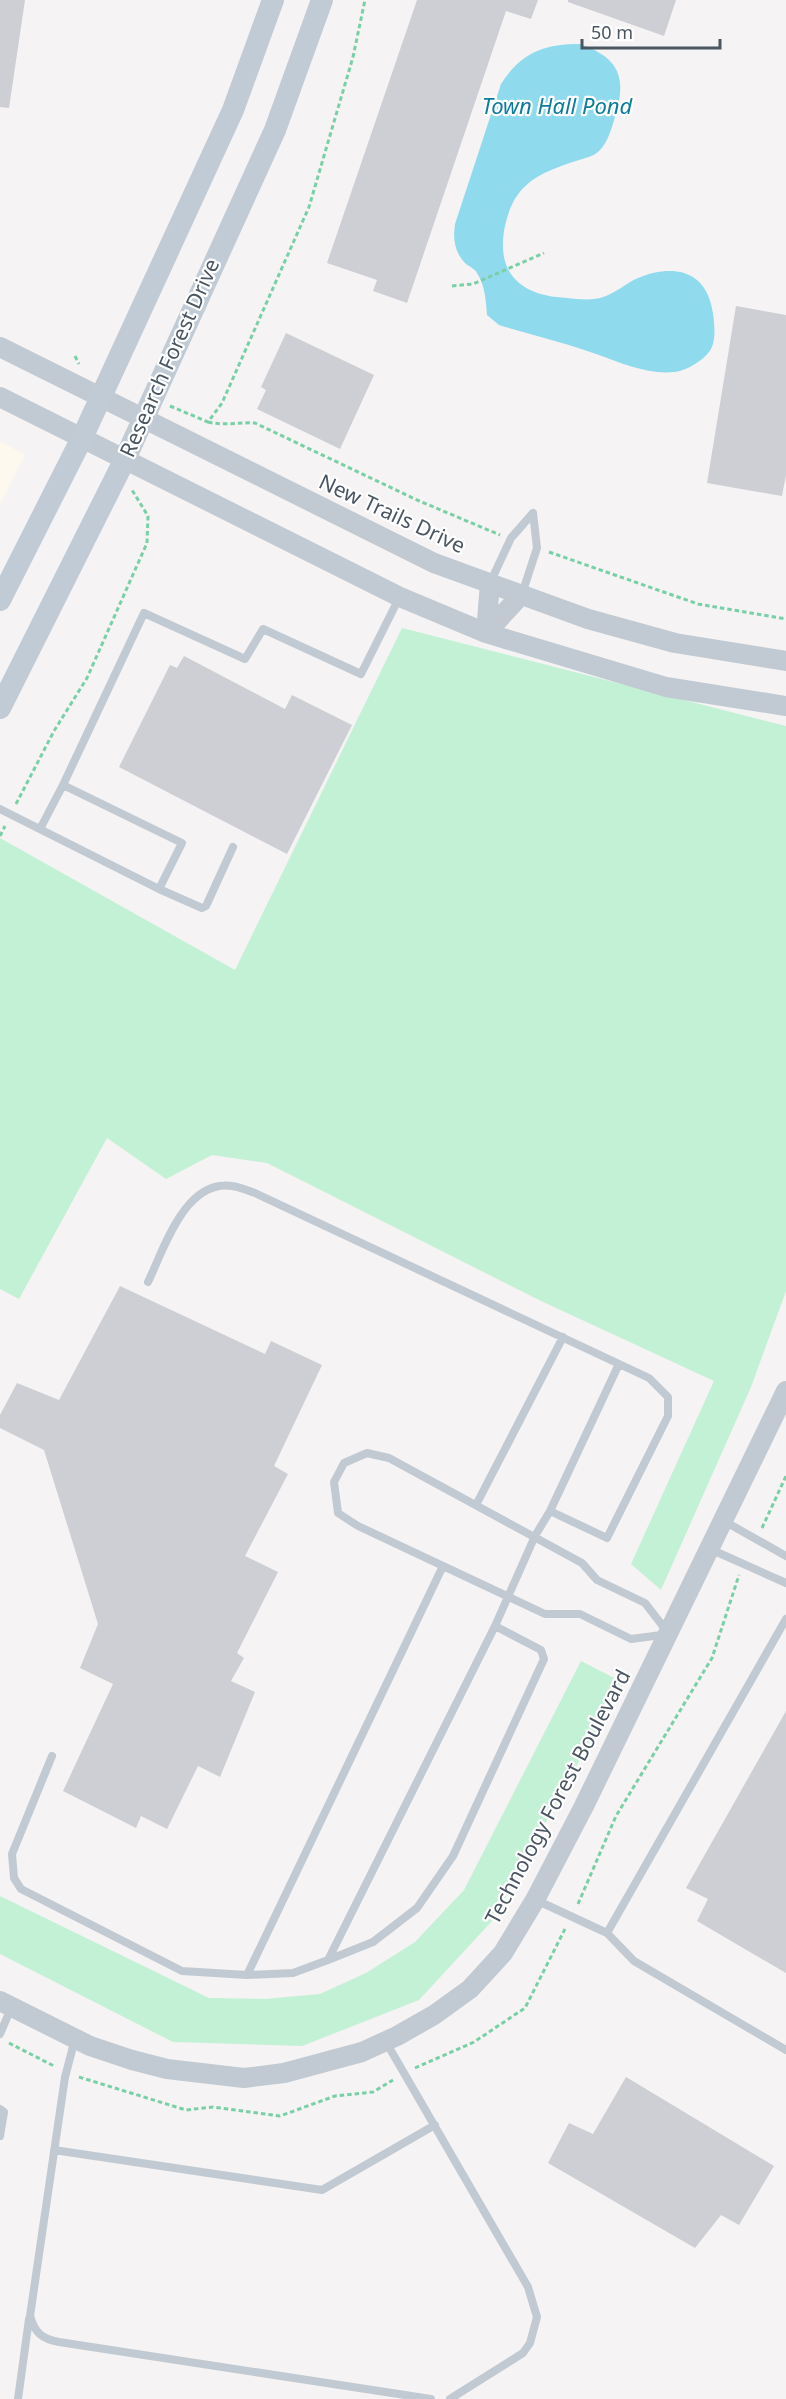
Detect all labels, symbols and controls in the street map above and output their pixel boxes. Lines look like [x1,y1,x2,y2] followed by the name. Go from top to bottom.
[582,12,720,50] scale bar
[591,20,633,44] text: 50 m
[482,90,634,120] water label: Town Hall Pond
[113,254,225,461] street label: Research Forest Drive
[315,467,470,559] street label: New Trails Drive
[478,1664,636,1929] street label: Technology Forest Boulevard

